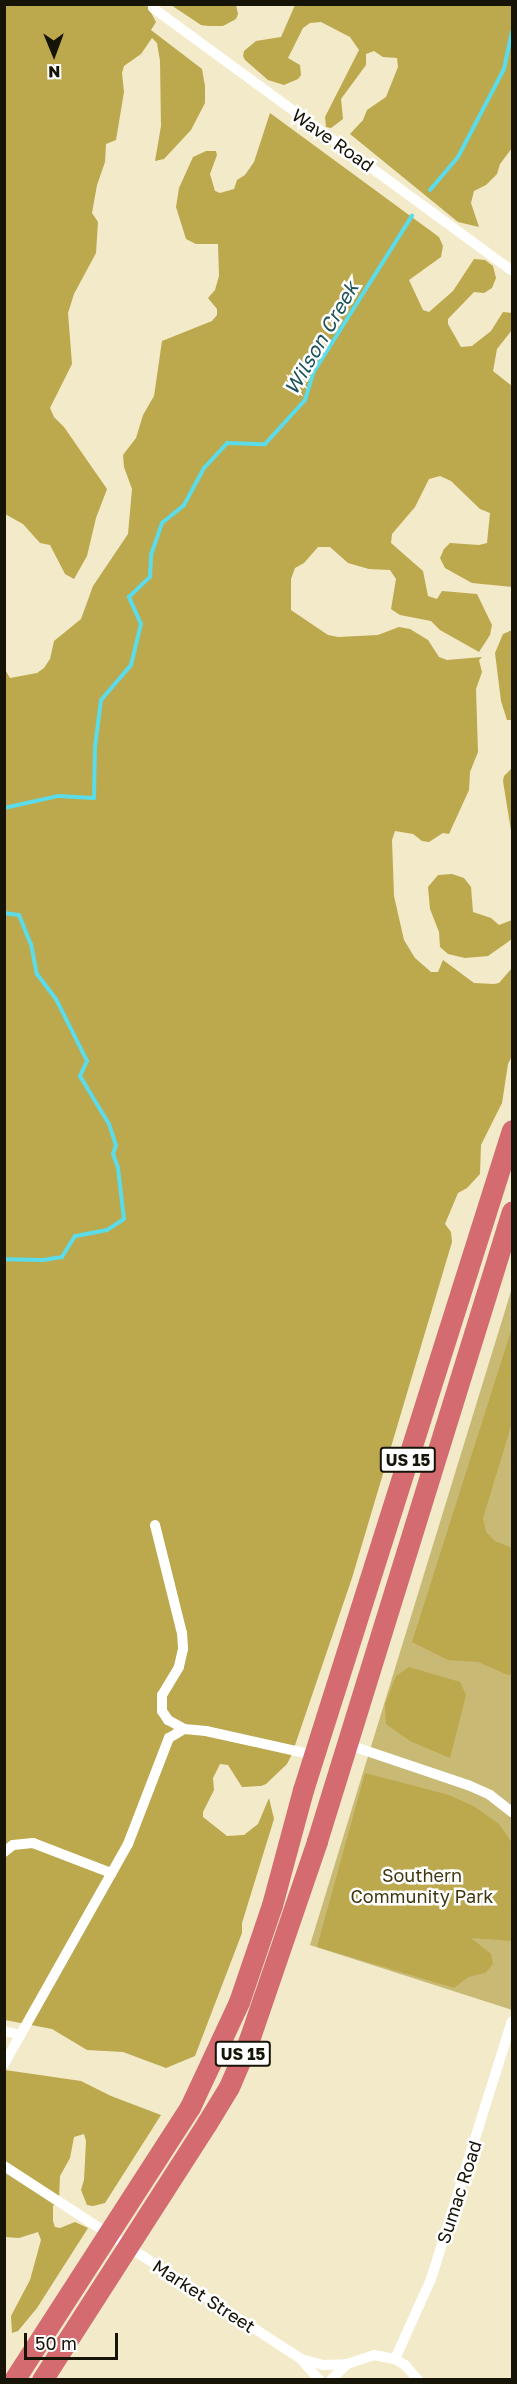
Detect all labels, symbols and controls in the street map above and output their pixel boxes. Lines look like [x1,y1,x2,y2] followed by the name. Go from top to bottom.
[24,24,84,84] north arrow
[48,62,61,82] text: N
[288,104,378,176] street label: Wave Road
[279,277,363,399] water label: Wilson Creek
[380,1447,436,1473] road number: US 15
[351,1865,493,1908] park label: Southern Community Park
[214,2041,272,2067] road number: US 15
[432,2138,486,2246] street label: Sumac Road
[149,2255,259,2337] street label: Market Street
[27,2321,122,2359] scale bar
[35,2332,77,2354] text: 50 m

